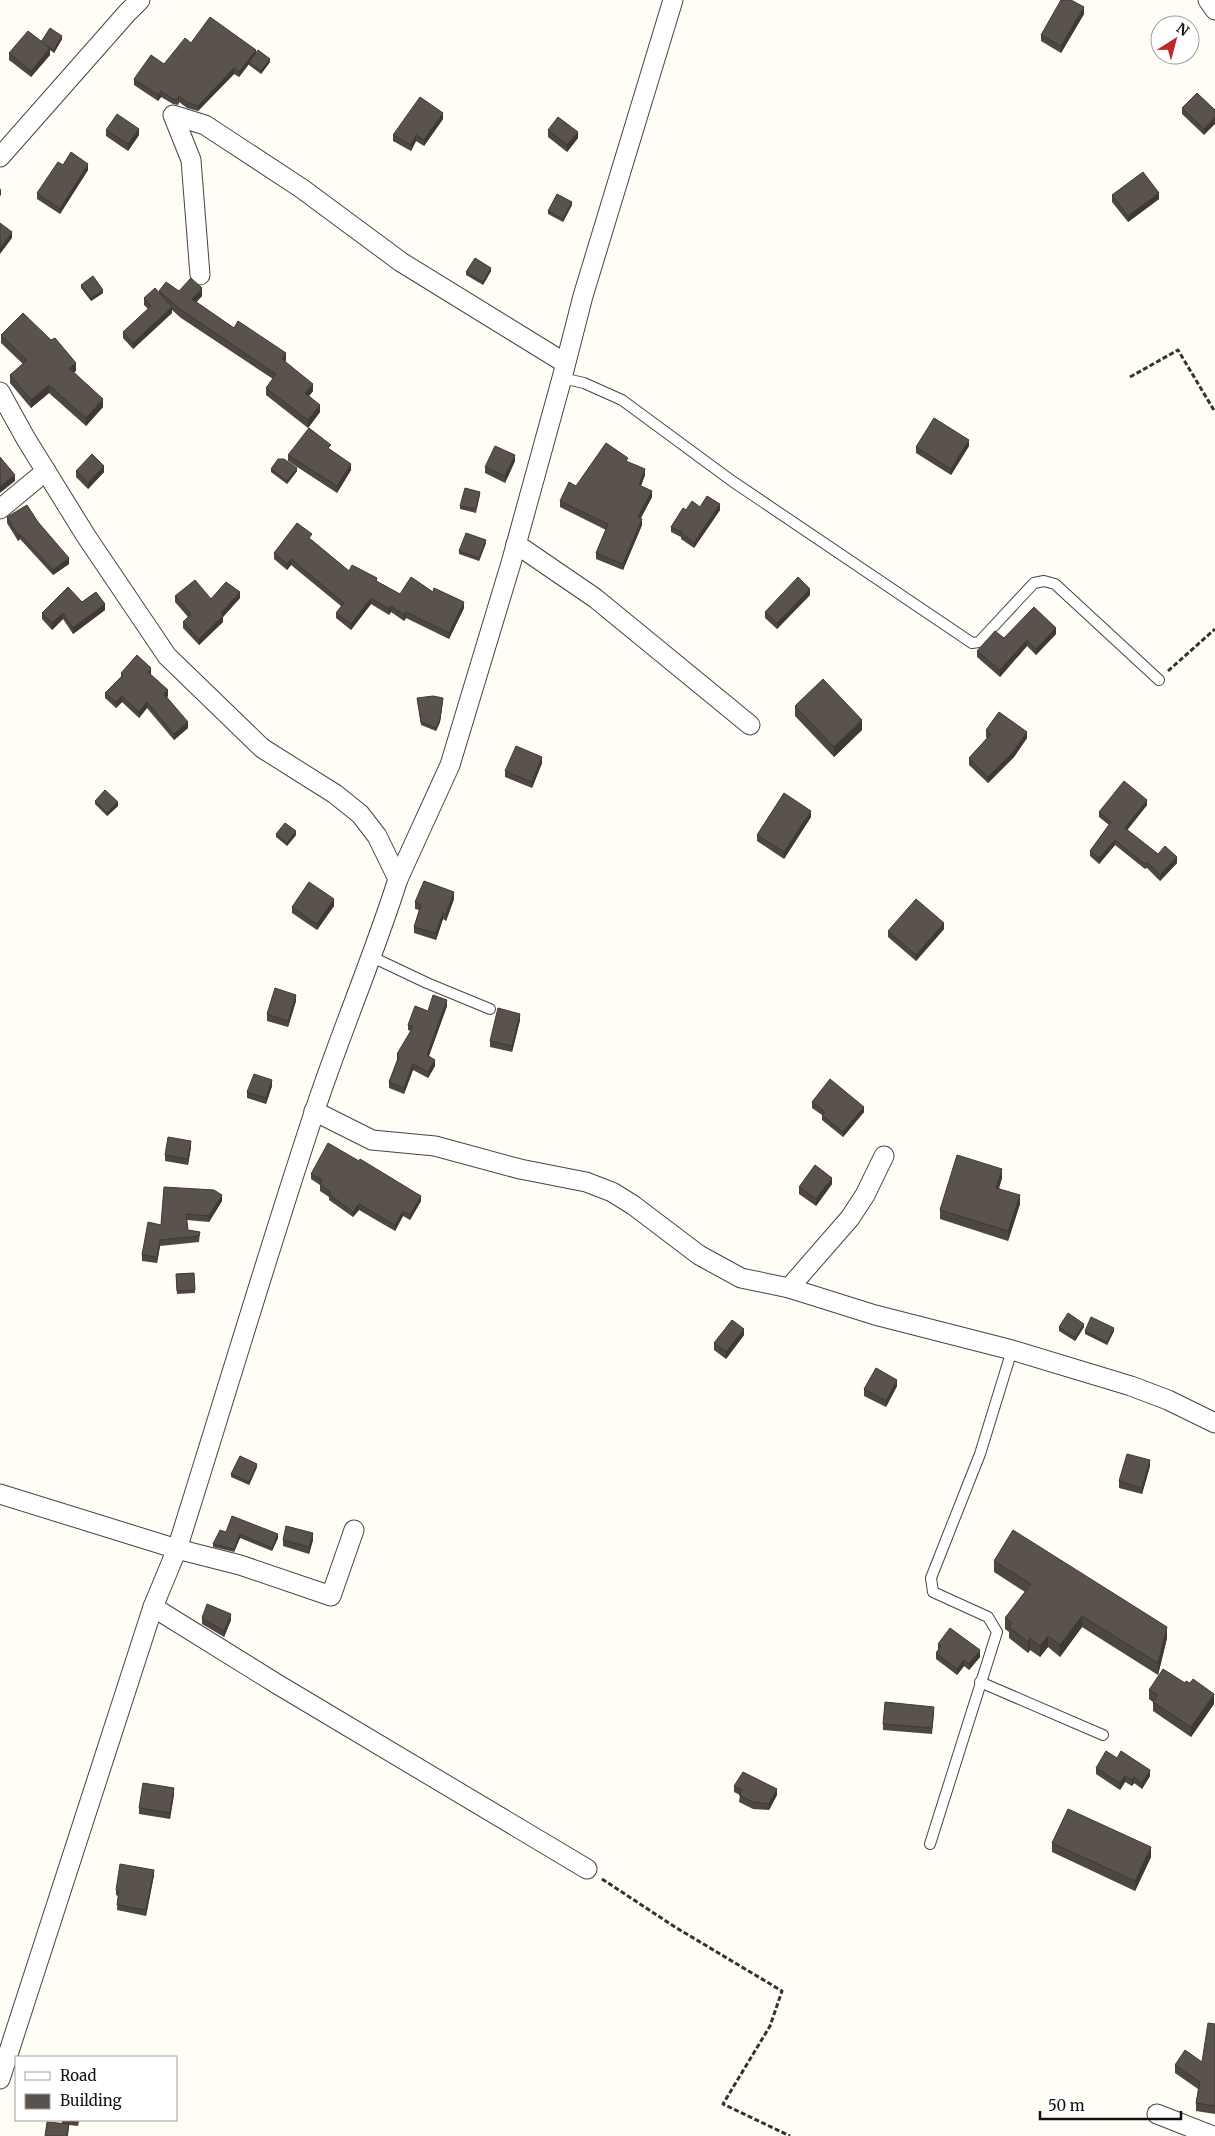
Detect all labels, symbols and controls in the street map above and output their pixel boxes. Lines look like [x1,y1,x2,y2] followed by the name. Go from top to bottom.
[1150,15,1200,65] north arrow
[1173,19,1192,40] text: N
[15,2056,178,2121] legend
[60,2066,96,2085] text: Road
[1040,2088,1181,2120] scale bar
[60,2091,122,2110] text: Building
[1048,2096,1085,2115] text: 50 m

